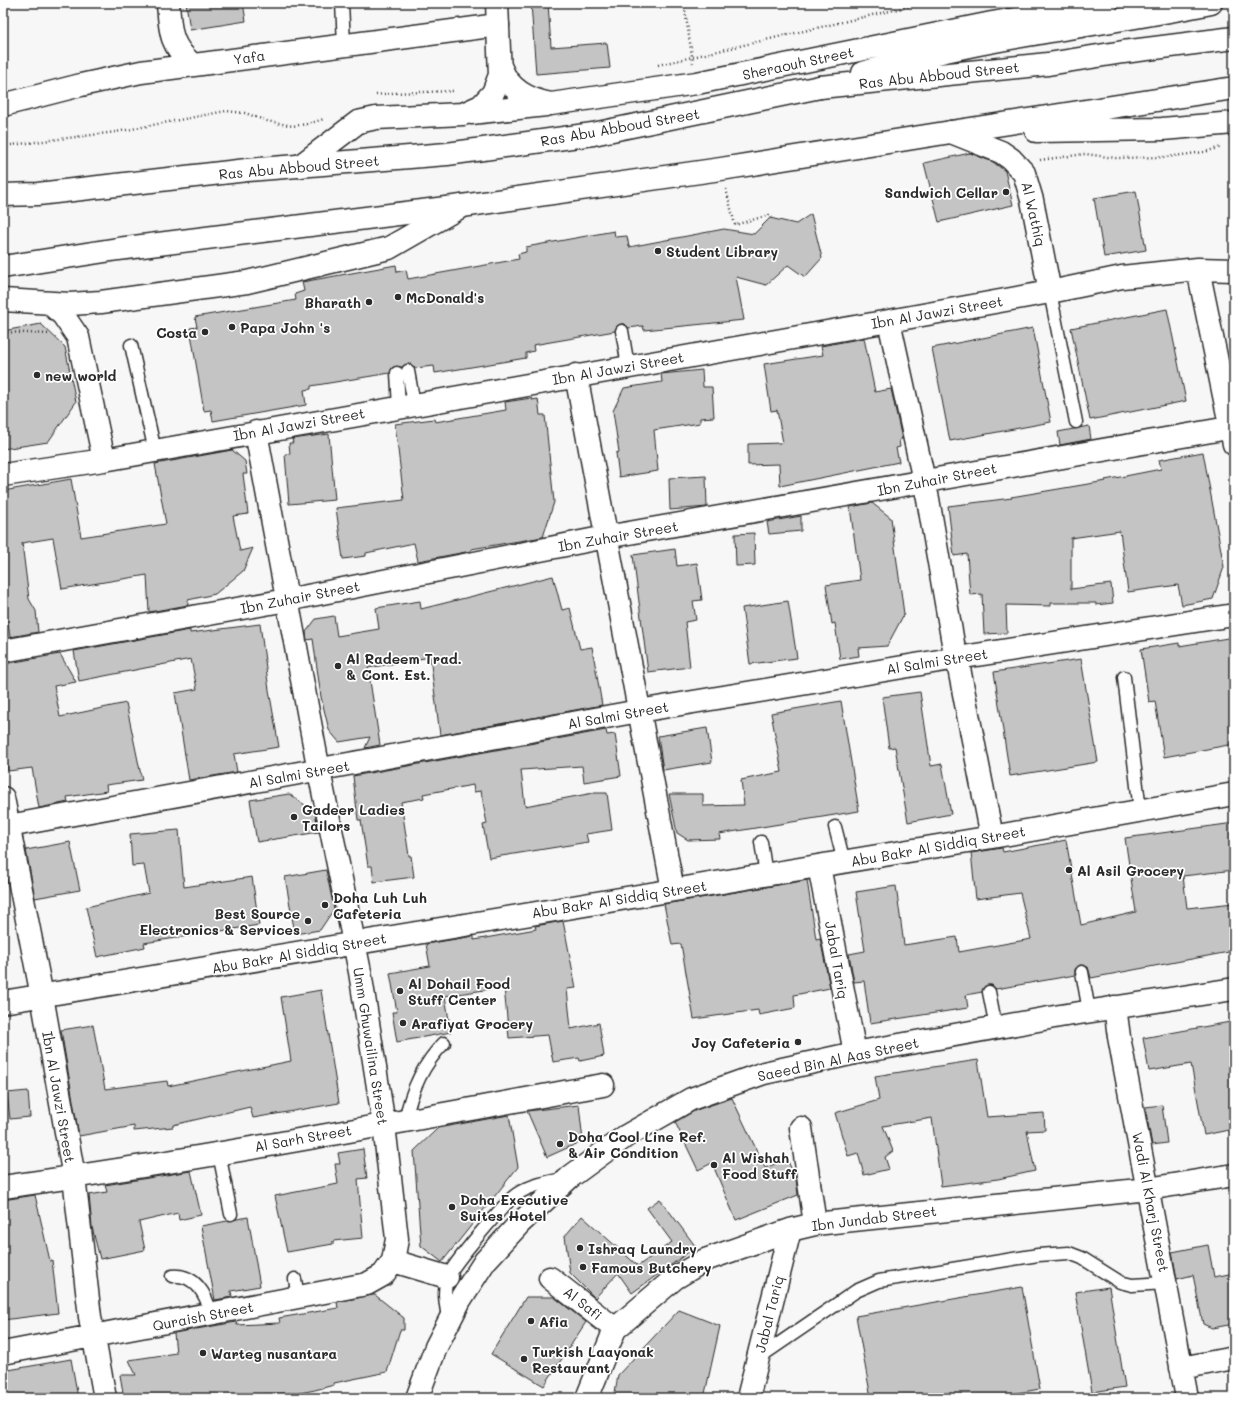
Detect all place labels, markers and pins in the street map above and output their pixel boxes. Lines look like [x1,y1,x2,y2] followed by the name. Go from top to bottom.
[885,183,998,202] place label: Sandwich Cellar
[1001,187,1011,197] marker: Sandwich Cellar
[666,242,778,261] place label: Student Library
[653,246,663,256] marker: Student Library
[406,288,484,307] place label: McDonald's
[393,292,403,302] marker: McDonald's
[305,293,361,312] place label: Bharath
[364,297,374,307] marker: Bharath
[240,318,330,337] place label: Papa John 's
[227,322,237,332] marker: Papa John 's
[156,323,197,342] place label: Costa
[200,327,210,337] marker: Costa
[45,366,117,385] place label: new world
[32,370,42,380] marker: new world
[346,649,462,684] place label: Al Radeem Trad. & Cont. Est.
[333,661,343,671] marker: Al Radeem Trad. & Cont. Est.
[302,800,405,835] place label: Gadeer Ladies Tailors
[289,812,299,822] marker: Gadeer Ladies Tailors
[1077,861,1185,880] place label: Al Asil Grocery
[1064,865,1074,875] marker: Al Asil Grocery
[333,888,427,923] place label: Doha Luh Luh Cafeteria
[320,900,330,910] marker: Doha Luh Luh Cafeteria
[139,904,300,939] place label: Best Source Electronics & Services
[303,916,313,926] marker: Best Source Electronics & Services
[408,974,510,1009] place label: Al Dohail Food Stuff Center
[395,986,405,996] marker: Al Dohail Food Stuff Center
[411,1014,533,1033] place label: Arafiyat Grocery
[398,1018,408,1028] marker: Arafiyat Grocery
[691,1033,790,1052] place label: Joy Cafeteria
[793,1037,803,1047] marker: Joy Cafeteria
[568,1127,706,1162] place label: Doha Cool Line Ref. & Air Condition
[555,1139,565,1149] marker: Doha Cool Line Ref. & Air Condition
[722,1148,798,1183] place label: Al Wishah Food Stuff
[709,1160,719,1170] marker: Al Wishah Food Stuff
[460,1190,568,1225] place label: Doha Executive Suites Hotel
[447,1202,457,1212] marker: Doha Executive Suites Hotel
[588,1239,697,1258] place label: Ishraq Laundry
[575,1243,585,1253] marker: Ishraq Laundry
[591,1258,712,1277] place label: Famous Butchery
[578,1262,588,1272] marker: Famous Butchery
[539,1312,568,1331] place label: Afia
[526,1316,536,1326] marker: Afia
[532,1342,654,1377] place label: Turkish Laayonak Restaurant
[211,1344,338,1363] place label: Warteg nusantara
[198,1348,208,1358] marker: Warteg nusantara
[519,1354,529,1364] marker: Turkish Laayonak Restaurant

